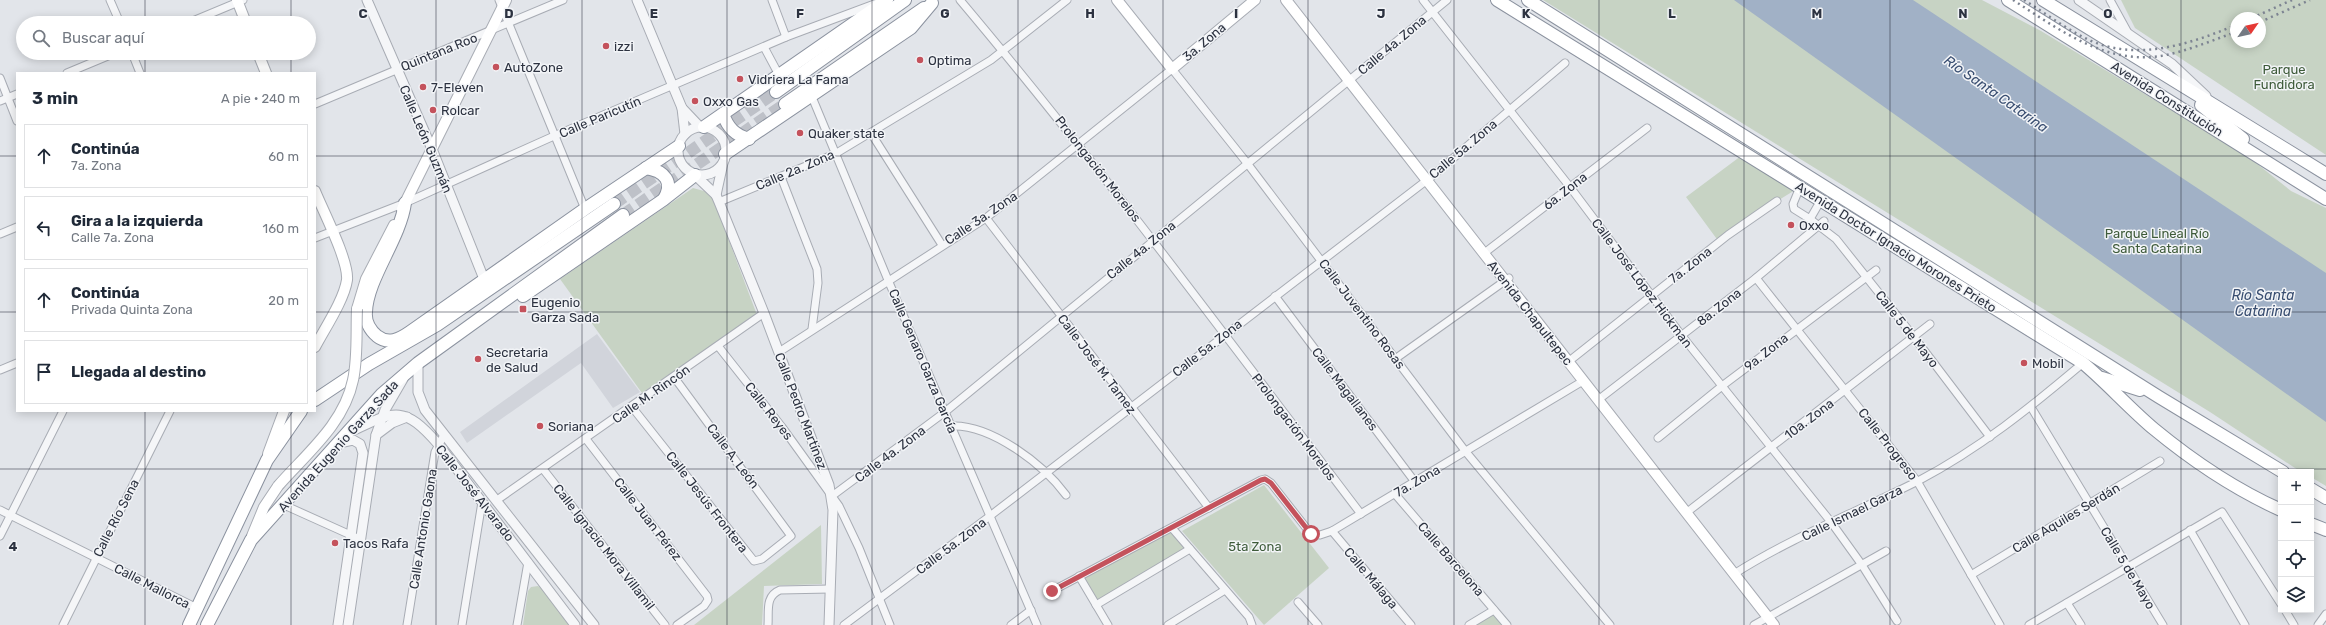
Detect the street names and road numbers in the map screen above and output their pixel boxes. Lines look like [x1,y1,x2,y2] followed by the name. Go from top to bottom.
[1355,12,1429,78] street label: Calle 4a. Zona
[1179,20,1229,64] street label: 3a. Zona
[398,30,480,74] street label: Quintana Roo
[2108,58,2226,140] street label: Avenida Constitución
[397,83,455,195] street label: Calle León Guzmán
[557,93,643,141] street label: Calle Paricutín
[1051,113,1144,226] street label: Prolongación Morelos
[1426,116,1500,182] street label: Calle 5a. Zona
[753,147,837,193] street label: Calle 2a. Zona
[1540,169,1590,213] street label: 6a. Zona
[1792,179,1999,316] street label: Avenida Doctor Ignacio Morones Prieto
[942,188,1020,248] street label: Calle 3a. Zona
[1589,215,1695,351] street label: Calle José López Hickman
[1103,218,1179,282] street label: Calle 4a. Zona
[1666,244,1714,286] street label: 7a. Zona
[1316,256,1408,372] street label: Calle Juventino Rosas
[1484,258,1576,368] street label: Avenida Chapultepec
[1694,285,1744,329] street label: 8a. Zona
[886,286,960,436] street label: Calle Genaro Garza García
[1872,288,1942,370] street label: Calle 5 de Mayo
[1055,311,1140,417] street label: Calle José M. Tamez
[1169,316,1245,380] street label: Calle 5a. Zona
[1741,330,1791,374] street label: 9a. Zona
[1308,344,1381,434] street label: Calle Magallanes
[772,351,830,472] street label: Calle Pedro Martínez
[609,362,693,426] street label: Calle M. Rincón
[1248,371,1339,484] street label: Prolongación Morelos
[275,377,402,516] street label: Avenida Eugenio Garza Sada
[742,379,796,443] street label: Calle Reyes
[1781,396,1837,442] street label: 10a. Zona
[1854,405,1921,484] street label: Calle Progreso
[704,421,762,491] street label: Calle A. León
[852,423,928,485] street label: Calle 4a. Zona
[433,442,517,544] street label: Calle José Alvarado
[663,448,751,556] street label: Calle Jesús Frontera
[1391,462,1443,500] street label: 7a. Zona
[406,468,440,590] street label: Calle Antonio Gaona
[611,475,685,564] street label: Calle Juan Pérez
[90,477,142,559] street label: Calle Río Sena
[2009,480,2123,556] street label: Calle Aquiles Serdán
[549,481,658,614] street label: Calle Ignacio Mora Villamil
[1799,482,1905,544] street label: Calle Ismael Garza
[913,515,989,577] street label: Calle 5a. Zona
[1415,519,1487,599] street label: Calle Barcelona
[2097,524,2159,612] street label: Calle 5 de Mayo
[1340,544,1401,612] street label: Calle Málaga
[112,560,192,612] street label: Calle Mallorca

